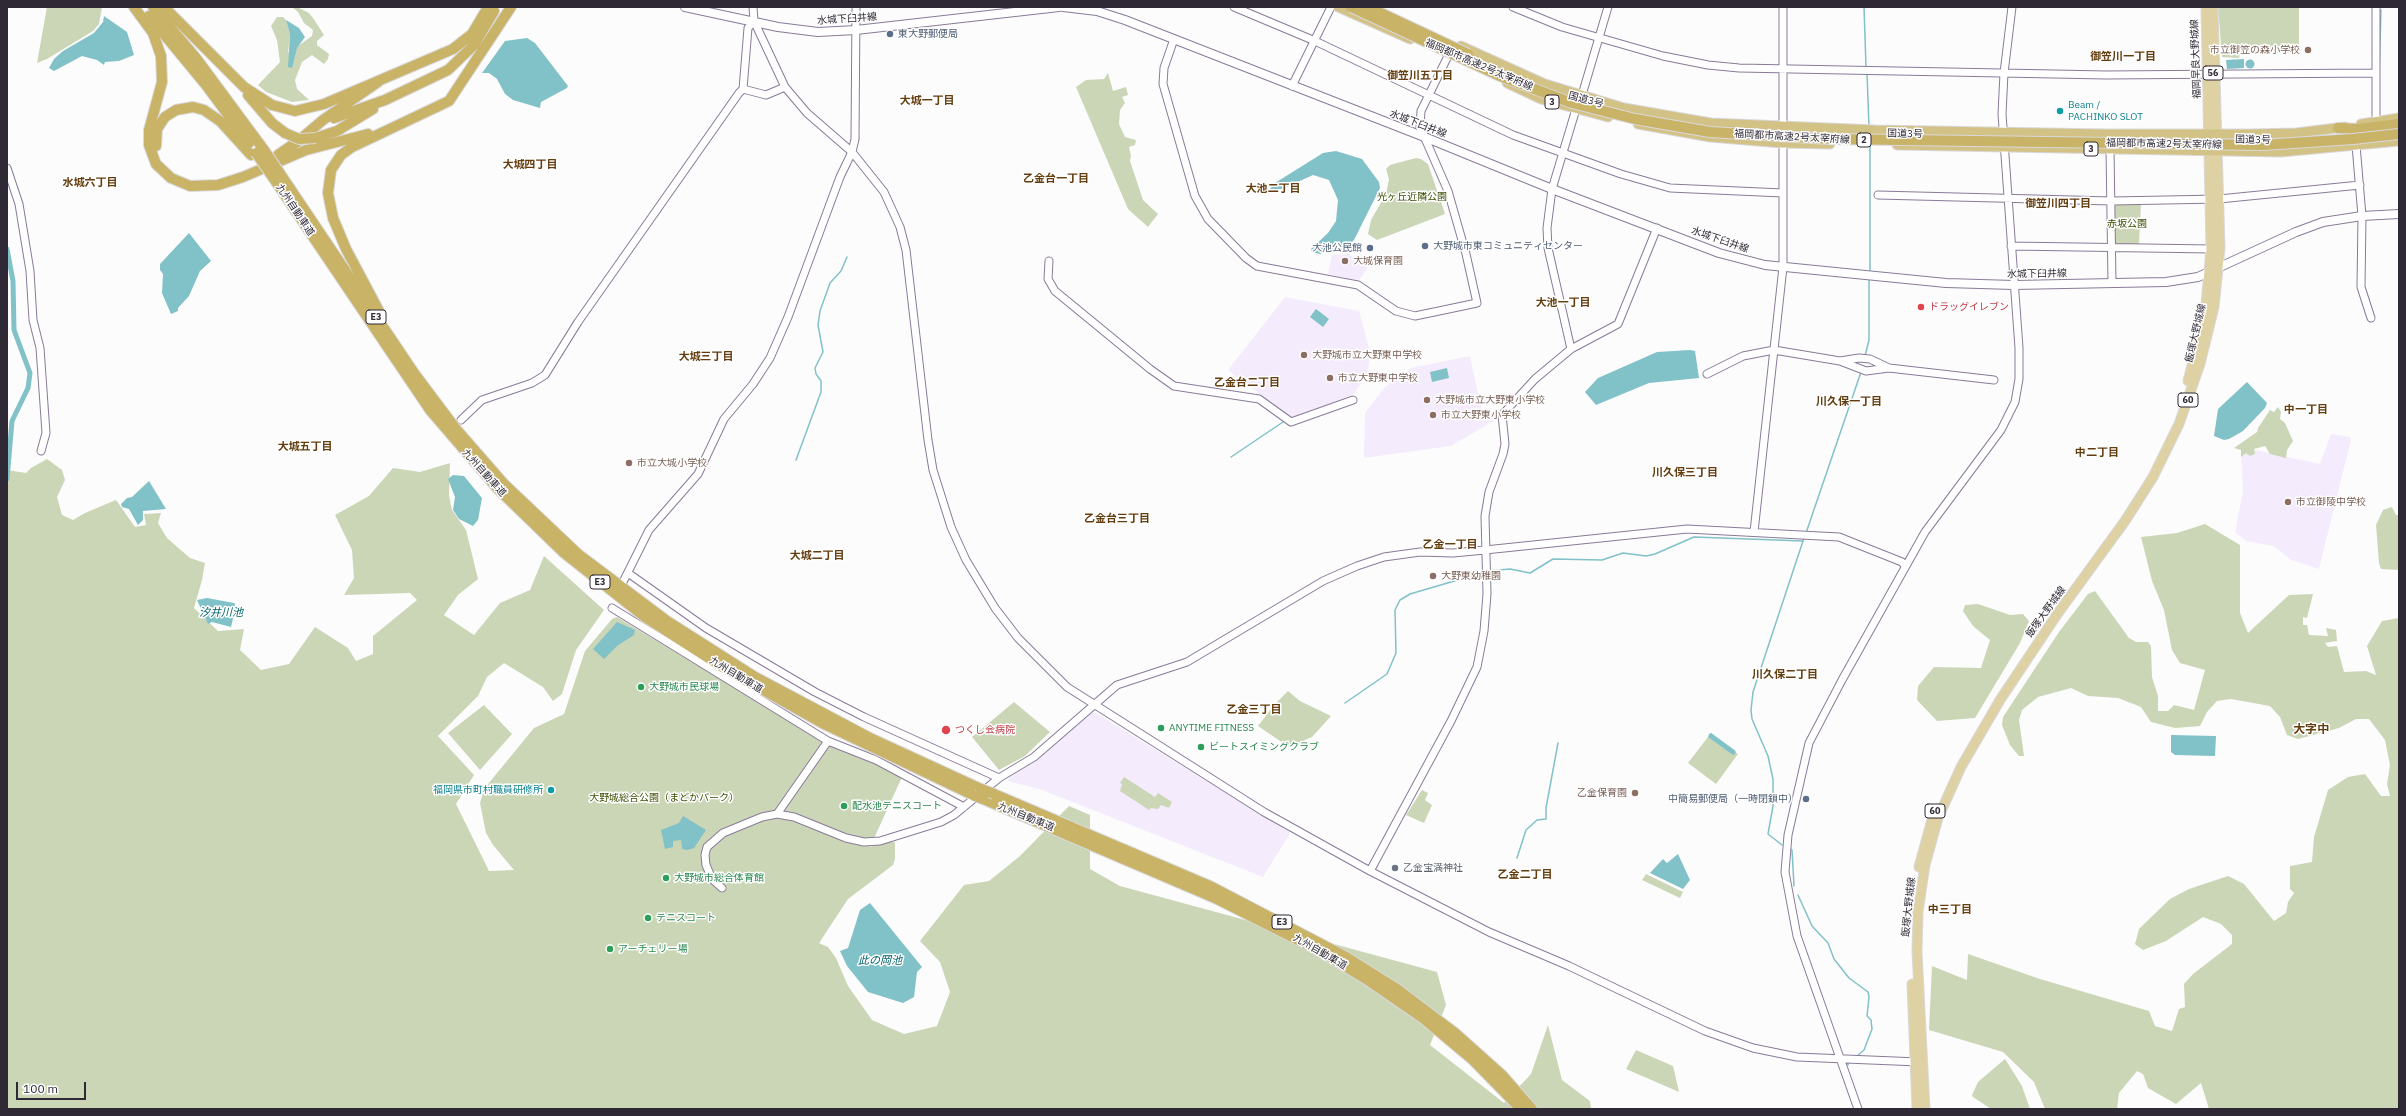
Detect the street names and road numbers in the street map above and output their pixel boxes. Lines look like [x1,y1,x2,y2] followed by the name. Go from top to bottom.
[817,11,877,27] street label: 水城下臼井線
[2189,19,2203,99] street label: 福岡早良大野城線
[1423,37,1535,93] street label: 福岡都市高速2号太宰府線
[2203,66,2223,80] road number: 56
[1567,90,1605,110] street label: 国道3号
[1545,95,1559,109] road number: 3
[1388,108,1448,140] street label: 水城下臼井線
[1734,128,1850,146] street label: 福岡都市高速2号太宰府線
[1887,128,1923,140] street label: 国道3号
[1857,133,1871,147] road number: 2
[2235,134,2271,146] street label: 国道3号
[2106,137,2222,151] street label: 福岡都市高速2号太宰府線
[2084,142,2098,156] road number: 3
[273,182,317,238] street label: 九州自動車道
[1690,225,1750,255] street label: 水城下臼井線
[2007,267,2067,281] street label: 水城下臼井線
[2183,302,2209,364] street label: 飯塚大野城線
[366,310,386,324] road number: E3
[2178,393,2198,407] road number: 60
[459,447,509,499] street label: 九州自動車道
[590,575,610,589] road number: E3
[2024,584,2068,640] street label: 飯塚大野城線
[707,654,765,696] street label: 九州自動車道
[996,800,1056,834] street label: 九州自動車道
[1925,804,1945,818] road number: 60
[1900,877,1918,937] street label: 飯塚大野城線
[1272,915,1292,929] road number: E3
[1291,932,1349,972] street label: 九州自動車道

